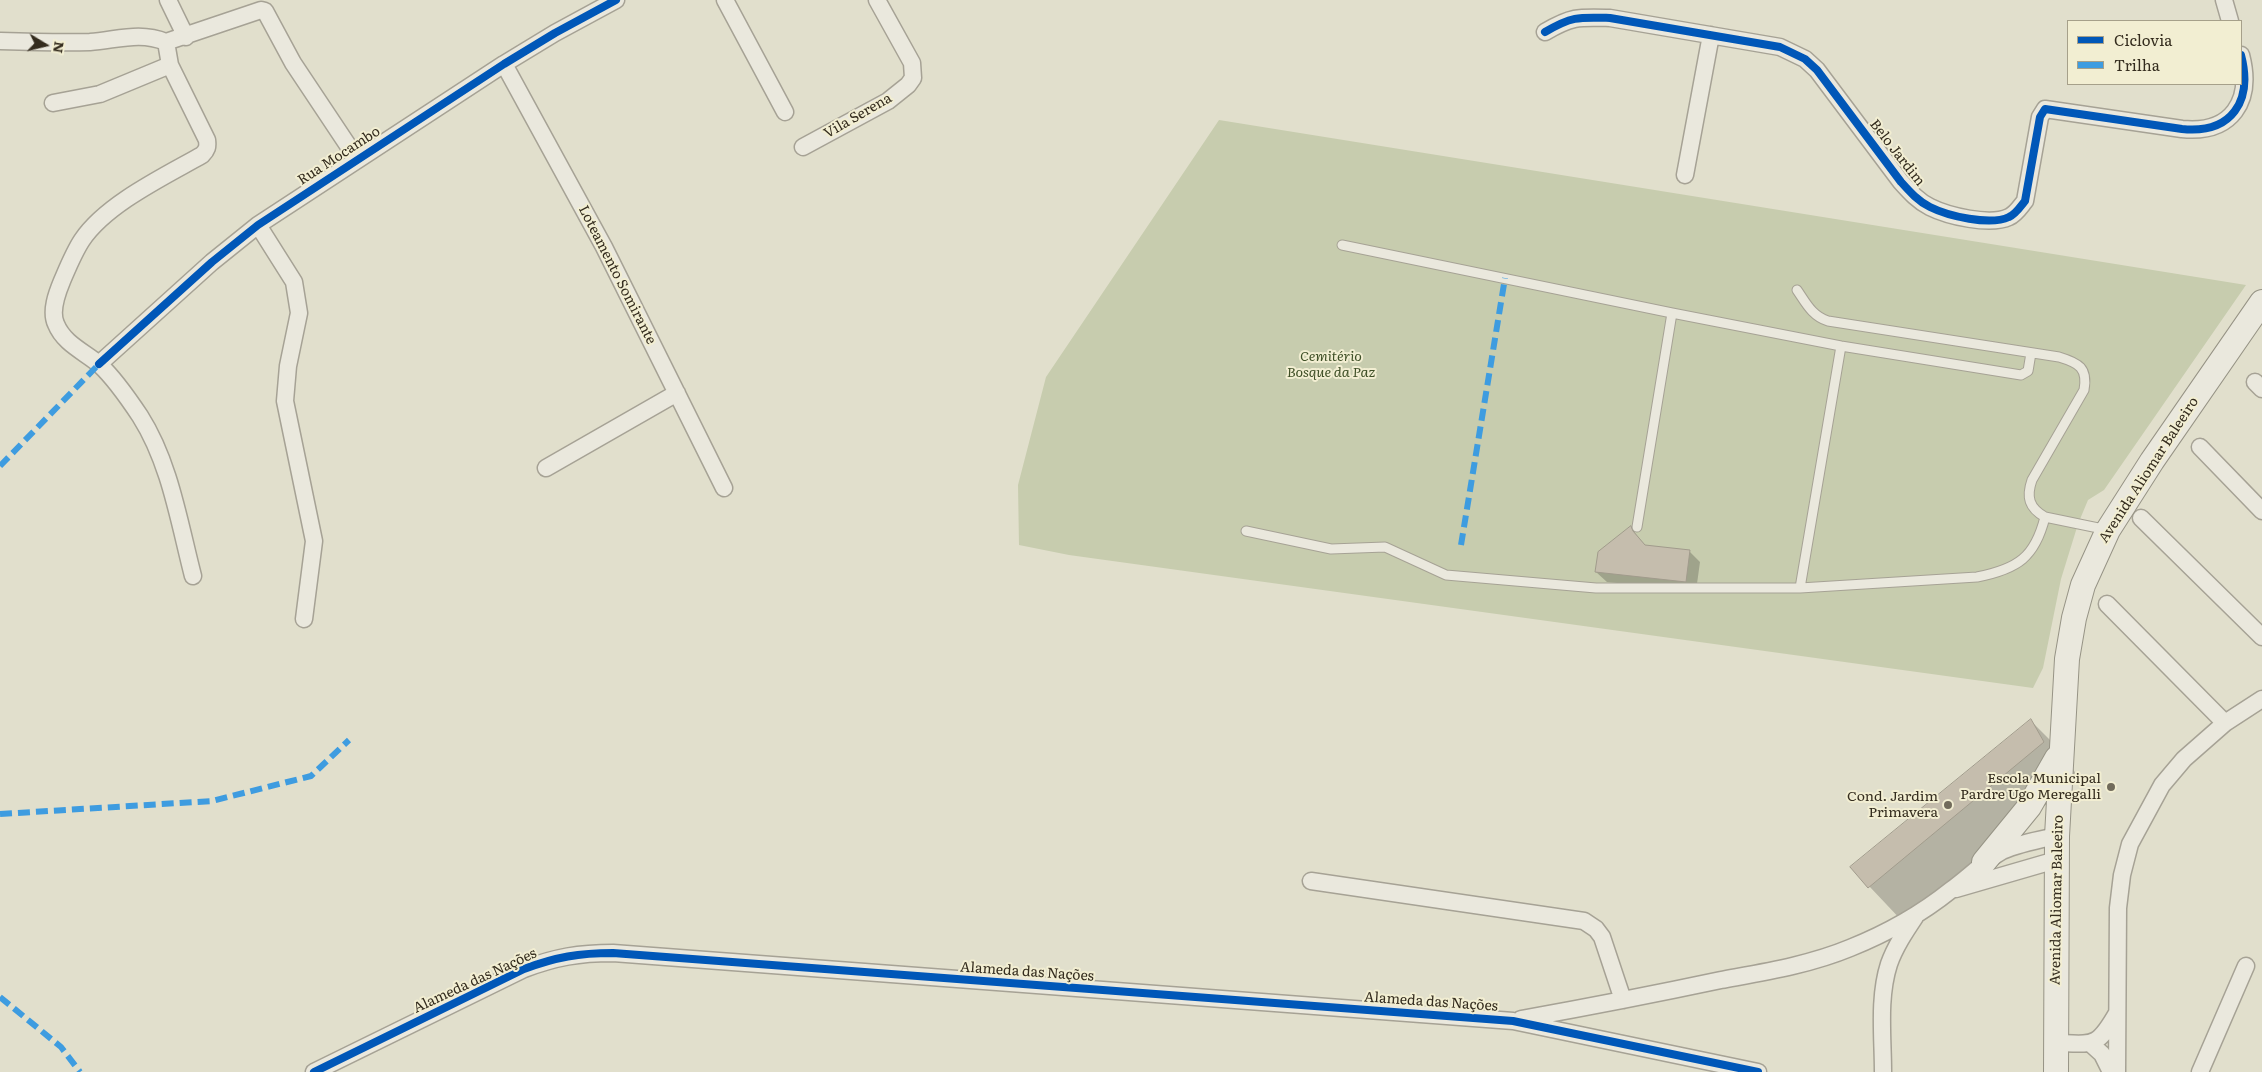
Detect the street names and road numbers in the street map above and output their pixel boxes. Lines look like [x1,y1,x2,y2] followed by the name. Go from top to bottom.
[821,90,895,142] street label: Vila Serena
[1866,116,1928,190] street label: Belo Jardim
[295,123,383,189] street label: Rua Mocambo
[575,203,659,347] street label: Loteamento Somirante
[2096,394,2202,546] street label: Avenida Aliomar Baleeiro
[2047,815,2067,985] street label: Avenida Aliomar Baleeiro
[411,945,539,1017] street label: Alameda das Nações
[960,959,1094,985] street label: Alameda das Nações
[1364,989,1498,1015] street label: Alameda das Nações

